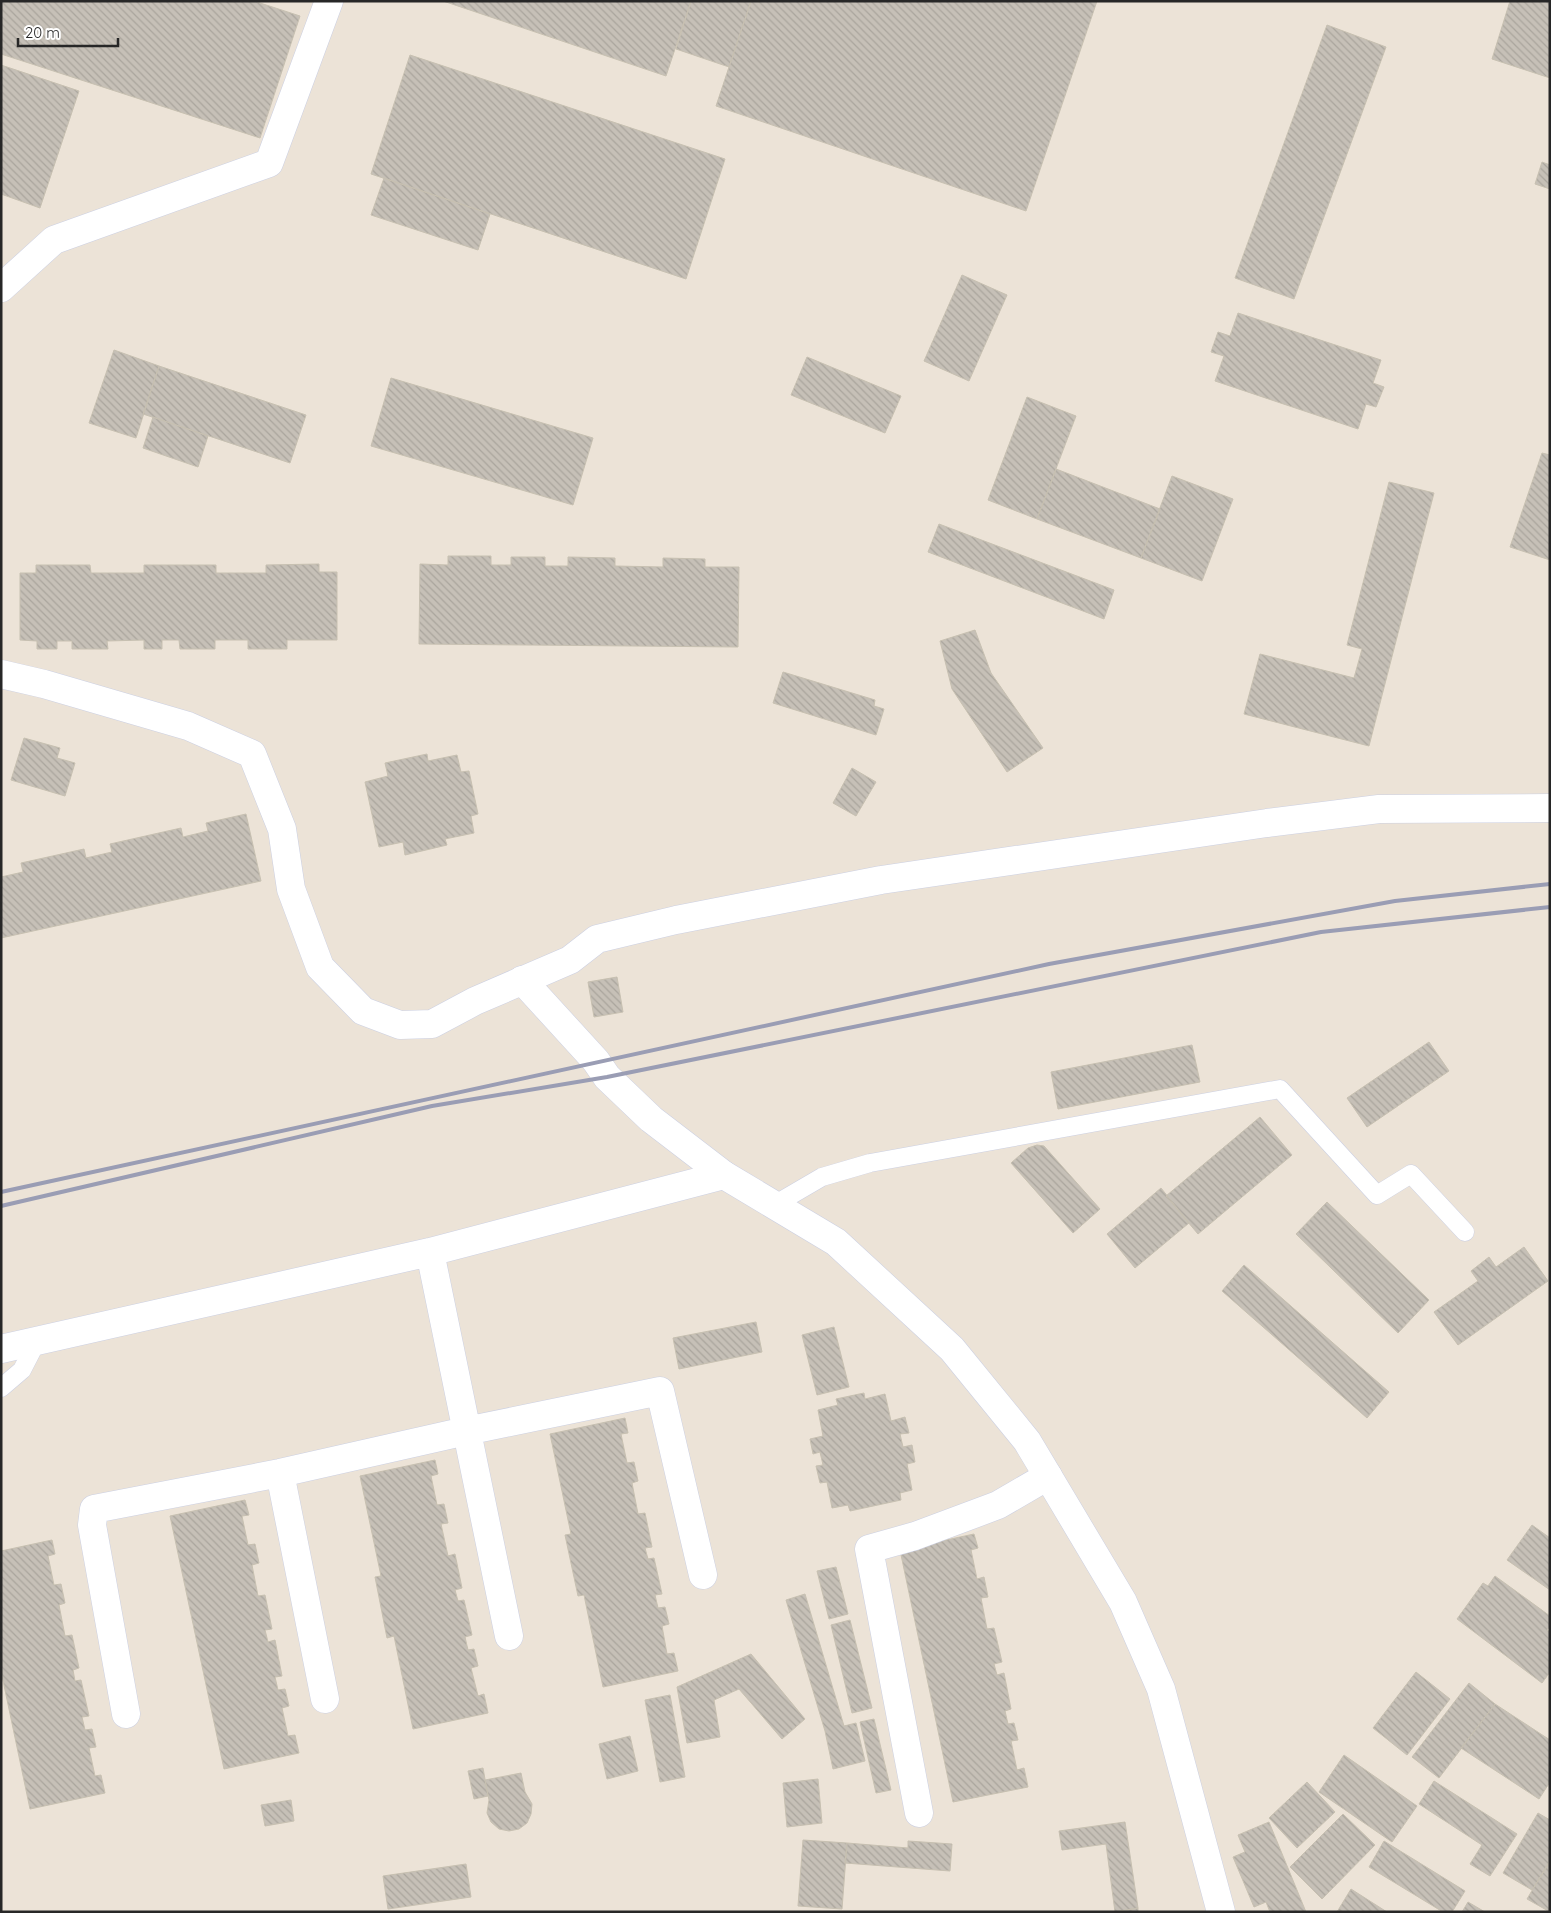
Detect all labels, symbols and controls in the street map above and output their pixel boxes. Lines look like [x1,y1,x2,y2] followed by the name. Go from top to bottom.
[18,15,118,47] scale bar
[25,23,60,42] text: 20 m

